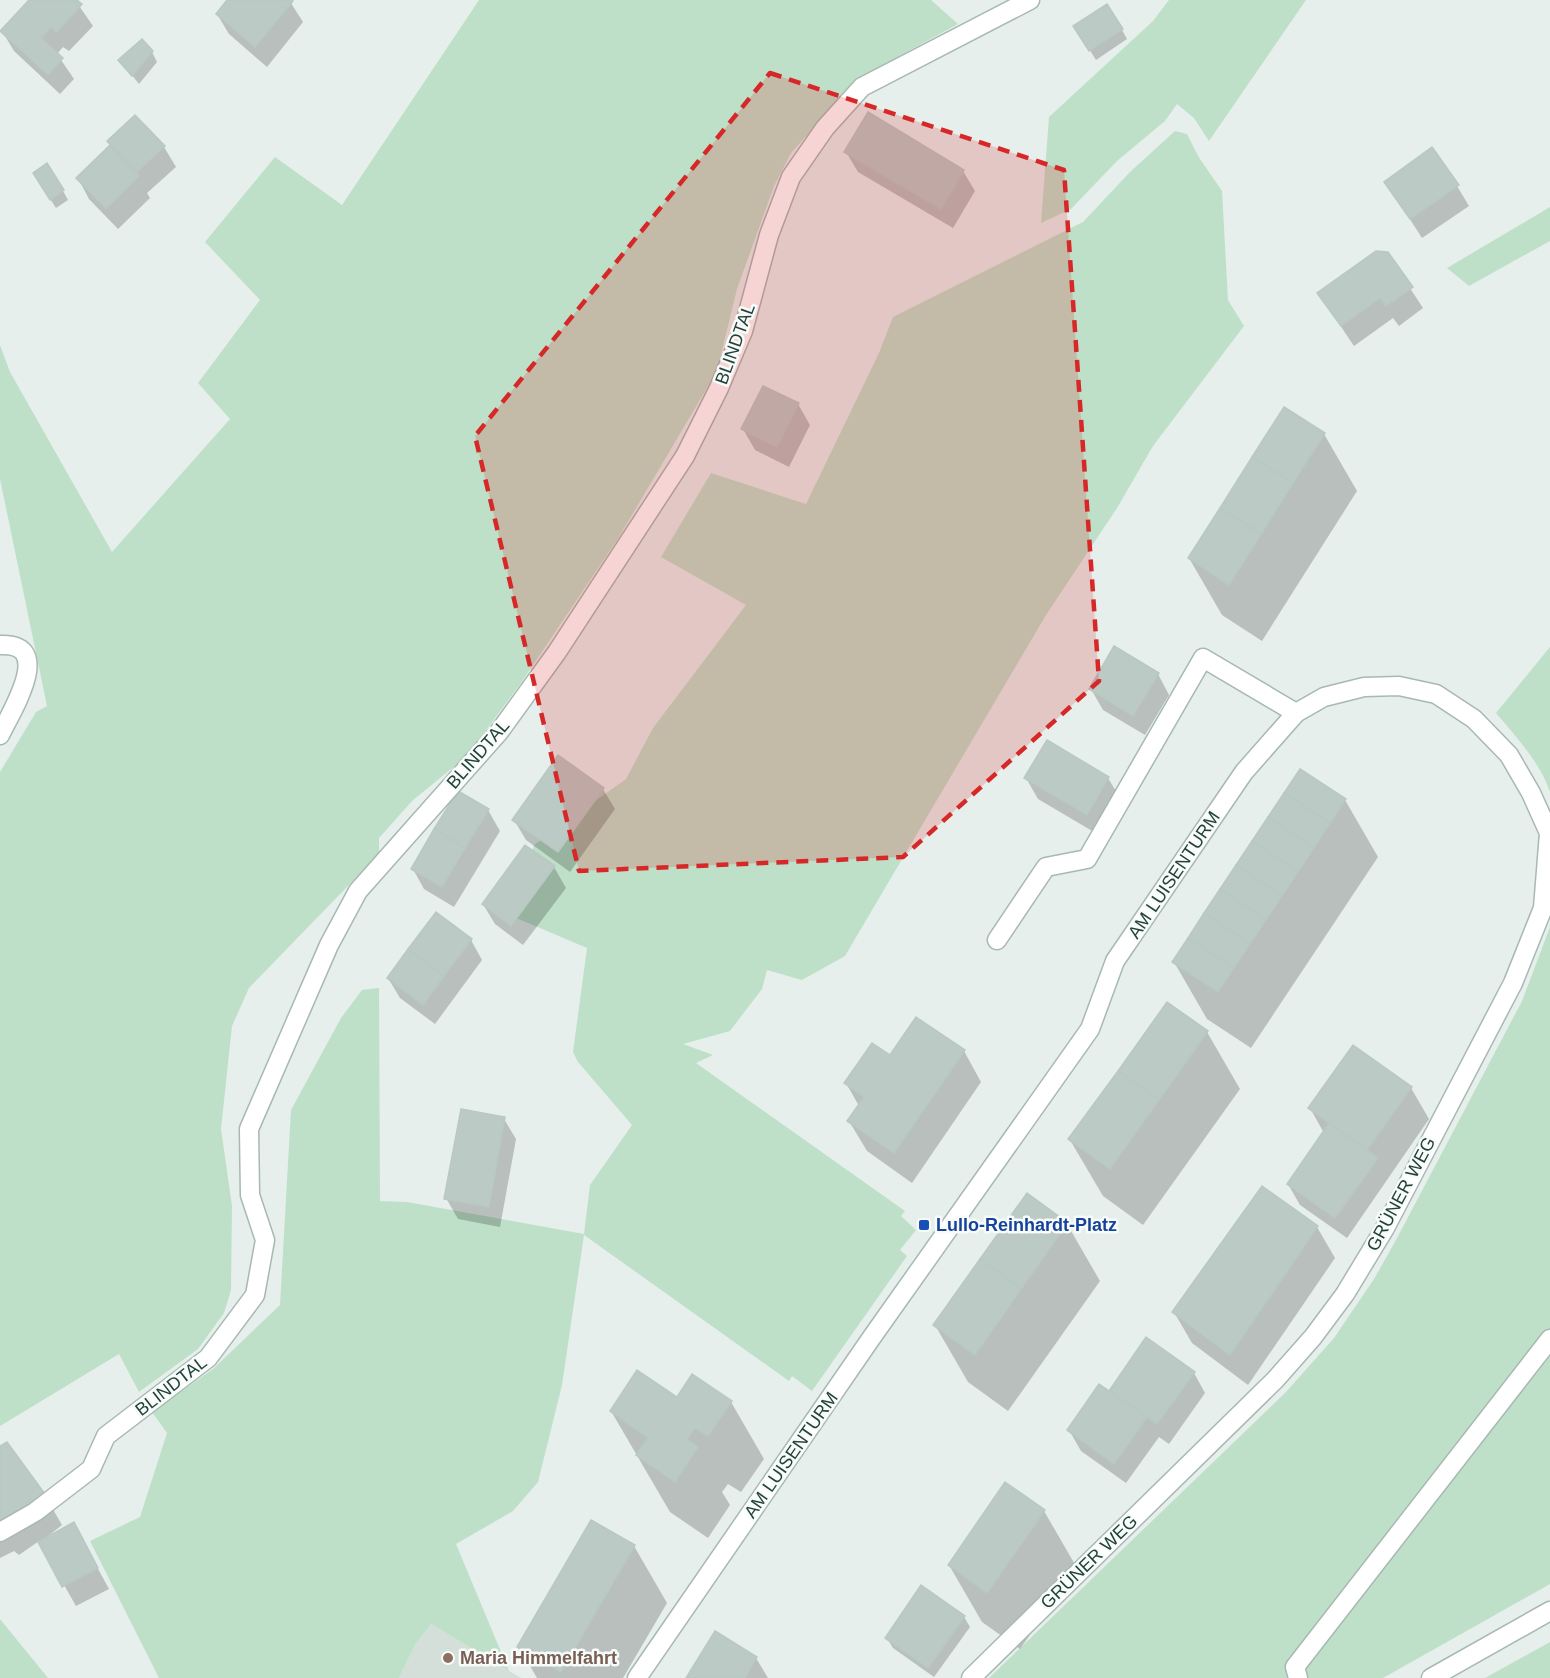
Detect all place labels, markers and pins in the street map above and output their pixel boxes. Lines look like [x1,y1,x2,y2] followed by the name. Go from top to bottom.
[936,1215,1117,1235] place label: Lullo-Reinhardt-Platz
[917,1218,931,1232] marker: Lullo-Reinhardt-Platz
[460,1648,617,1668] place label: Maria Himmelfahrt
[441,1651,455,1665] marker: Maria Himmelfahrt

